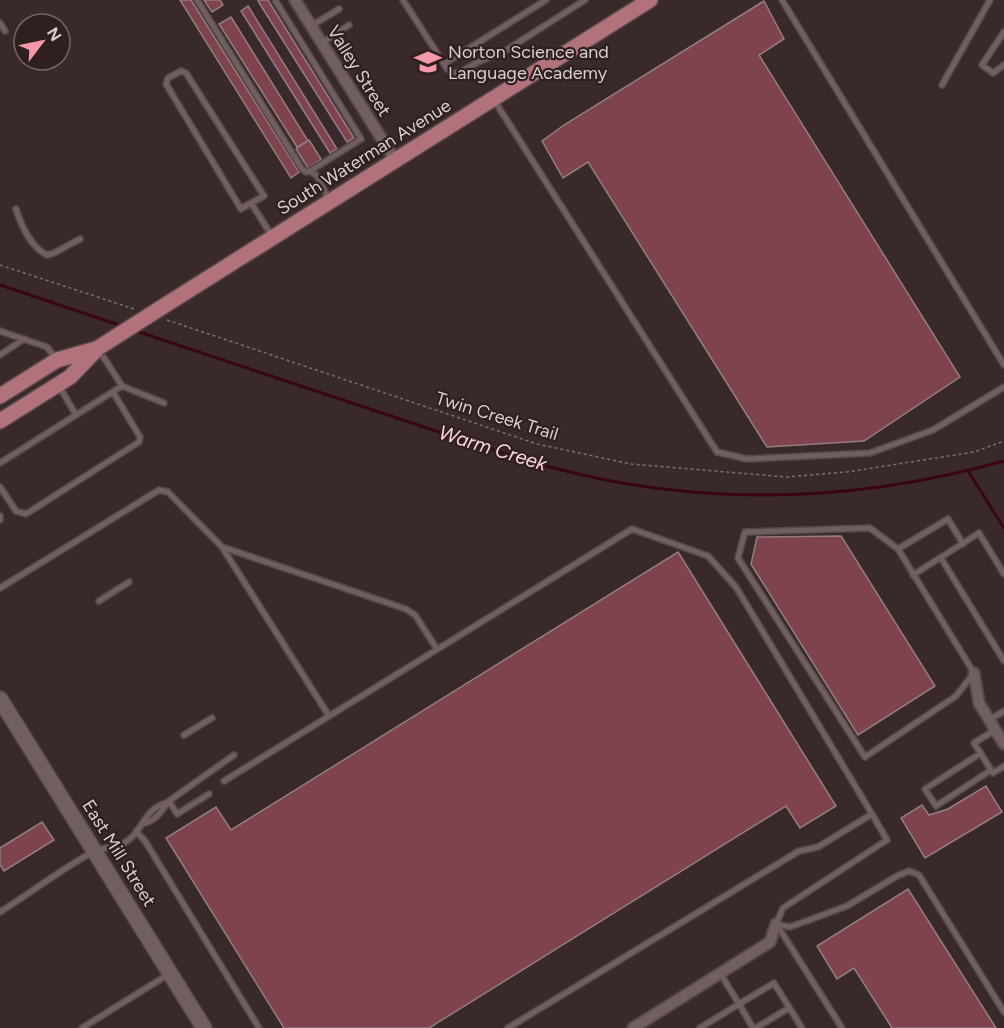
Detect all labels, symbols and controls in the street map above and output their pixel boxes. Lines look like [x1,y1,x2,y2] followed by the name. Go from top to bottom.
[12,12,72,72] north arrow
[322,22,396,121] street label: Valley Street
[43,24,66,45] text: N
[448,41,609,84] place label: Norton Science and Language Academy
[413,47,443,77] school or university icon: Norton Science and Language Academy
[273,94,455,220] street label: South Waterman Avenue
[433,387,561,445] street label: Twin Creek Trail
[436,420,551,476] water label: Warm Creek
[77,796,161,911] street label: East Mill Street

